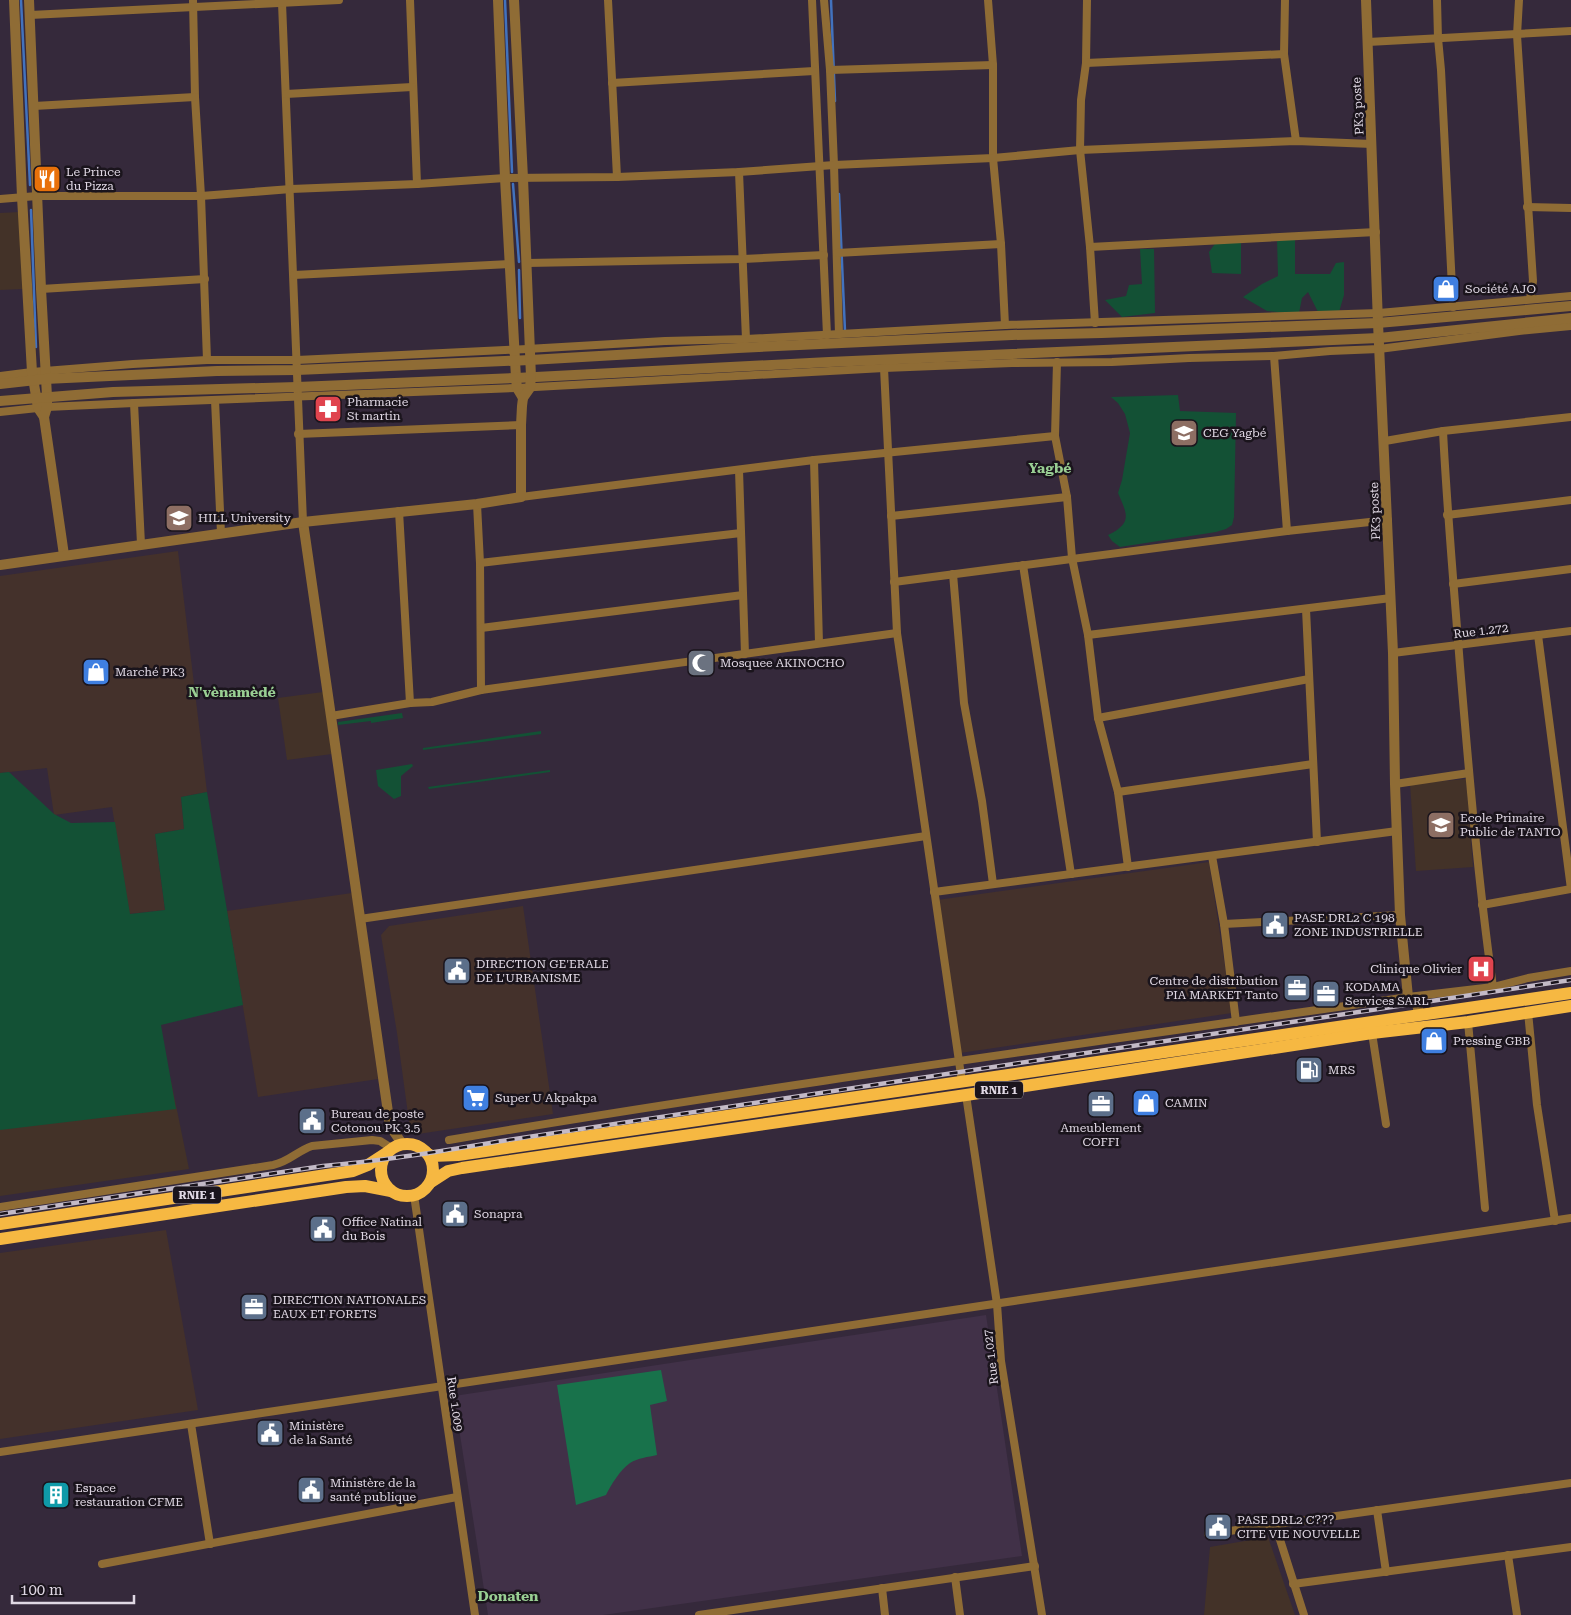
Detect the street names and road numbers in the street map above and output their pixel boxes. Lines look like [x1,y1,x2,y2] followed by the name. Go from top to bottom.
[1349,76,1367,135] street label: PK3 poste
[1367,481,1383,540] street label: PK3 poste
[1453,621,1510,641] street label: Rue 1.272
[975,1082,1023,1098] road number: RNIE 1
[173,1186,221,1204] road number: RNIE 1
[981,1328,1001,1385] street label: Rue 1.027
[444,1376,466,1433] street label: Rue 1.009

